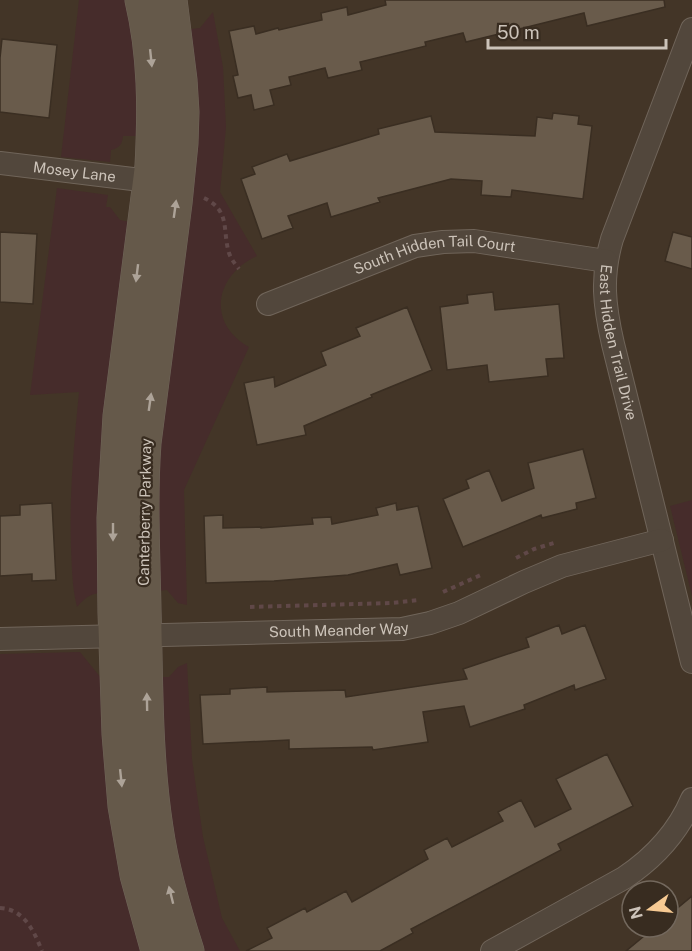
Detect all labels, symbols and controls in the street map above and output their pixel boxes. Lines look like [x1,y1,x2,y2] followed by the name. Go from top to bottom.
[488,12,666,50] scale bar
[497,22,540,43] text: 50 m
[146,48,155,67] one-way arrow
[32,158,117,185] street label: Mosey Lane
[171,200,180,219] one-way arrow
[351,232,517,277] street label: South Hidden Tail Court
[133,263,142,282] one-way arrow
[597,264,641,422] street label: East Hidden Trail Drive
[145,393,154,412] one-way arrow
[135,438,154,586] street label: Canterberry Parkway
[109,522,118,541] one-way arrow
[269,619,411,640] street label: South Meander Way
[142,693,152,712] one-way arrow
[116,768,126,787] one-way arrow
[620,879,680,939] north arrow
[166,886,176,904] one-way arrow
[625,904,647,921] text: N

